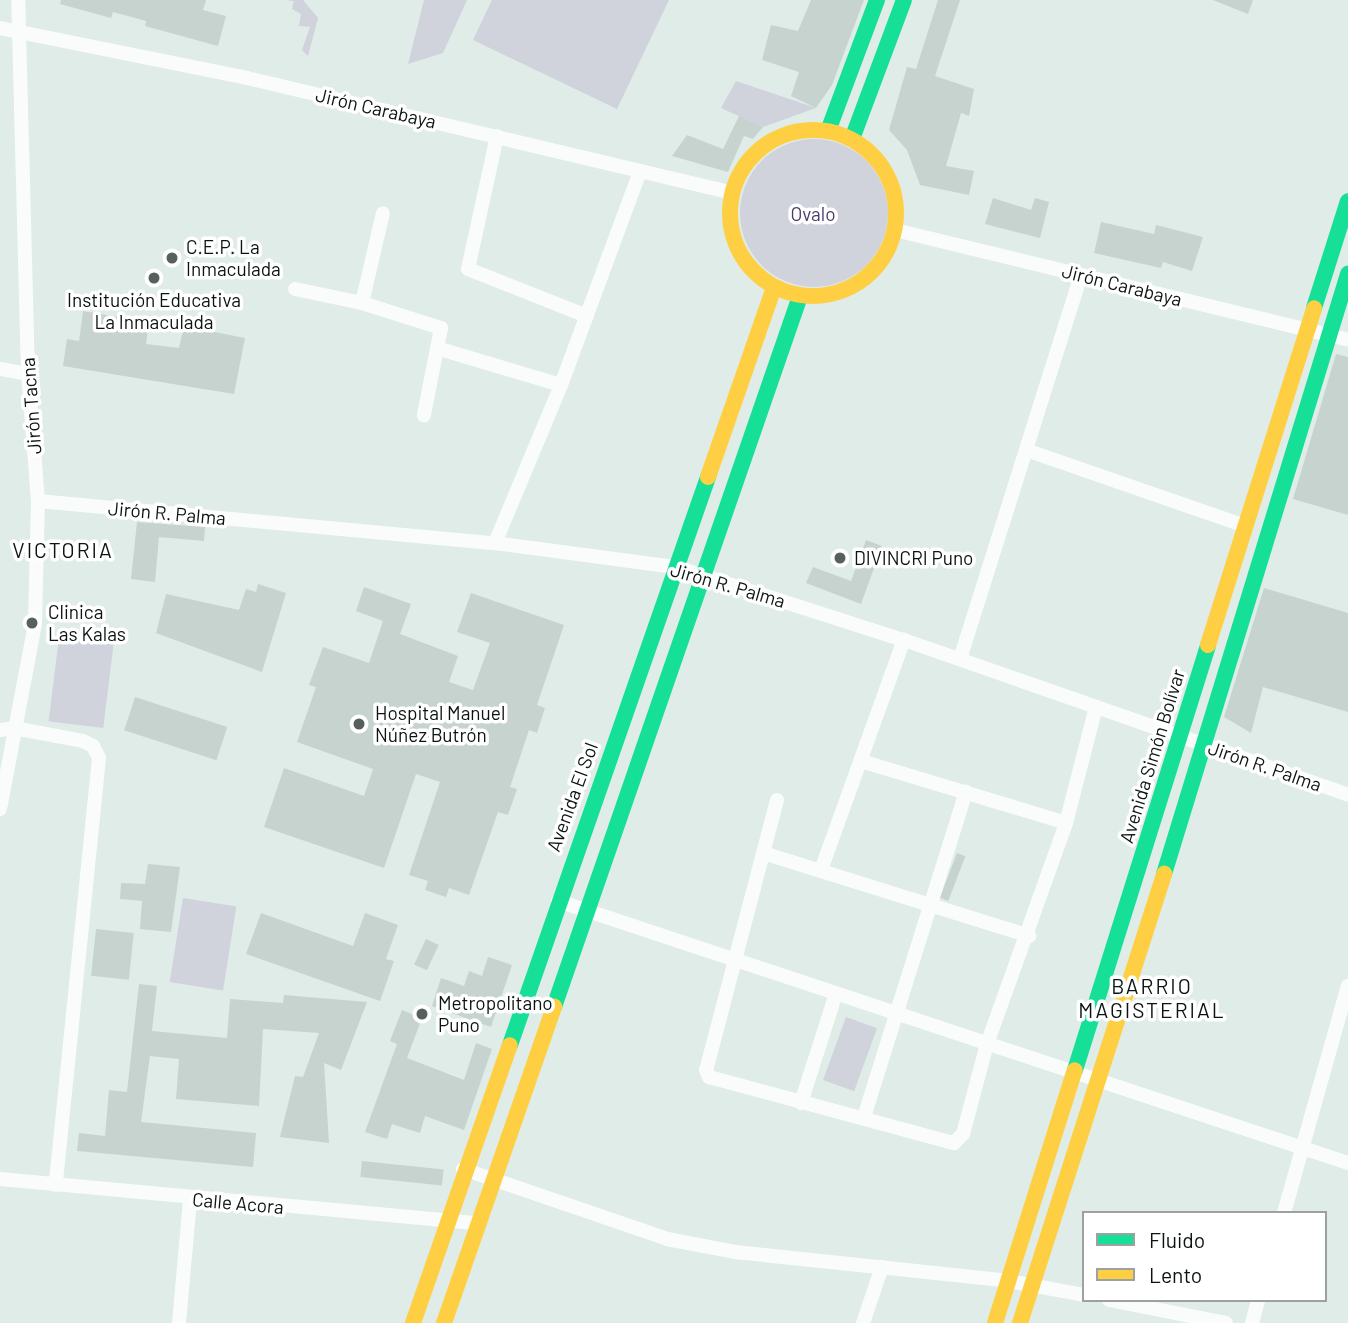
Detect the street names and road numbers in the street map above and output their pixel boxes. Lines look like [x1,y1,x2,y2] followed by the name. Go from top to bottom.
[314,83,438,133] street label: Jirón Carabaya
[1060,259,1184,311] street label: Jirón Carabaya
[16,357,46,455] street label: Jirón Tacna
[107,496,227,530] street label: Jirón R. Palma
[668,558,788,612] street label: Jirón R. Palma
[1115,666,1189,846] street label: Avenida Simón Bolívar
[1205,736,1325,796] street label: Jirón R. Palma
[542,739,602,855] street label: Avenida El Sol
[191,1188,285,1218] street label: Calle Acora

